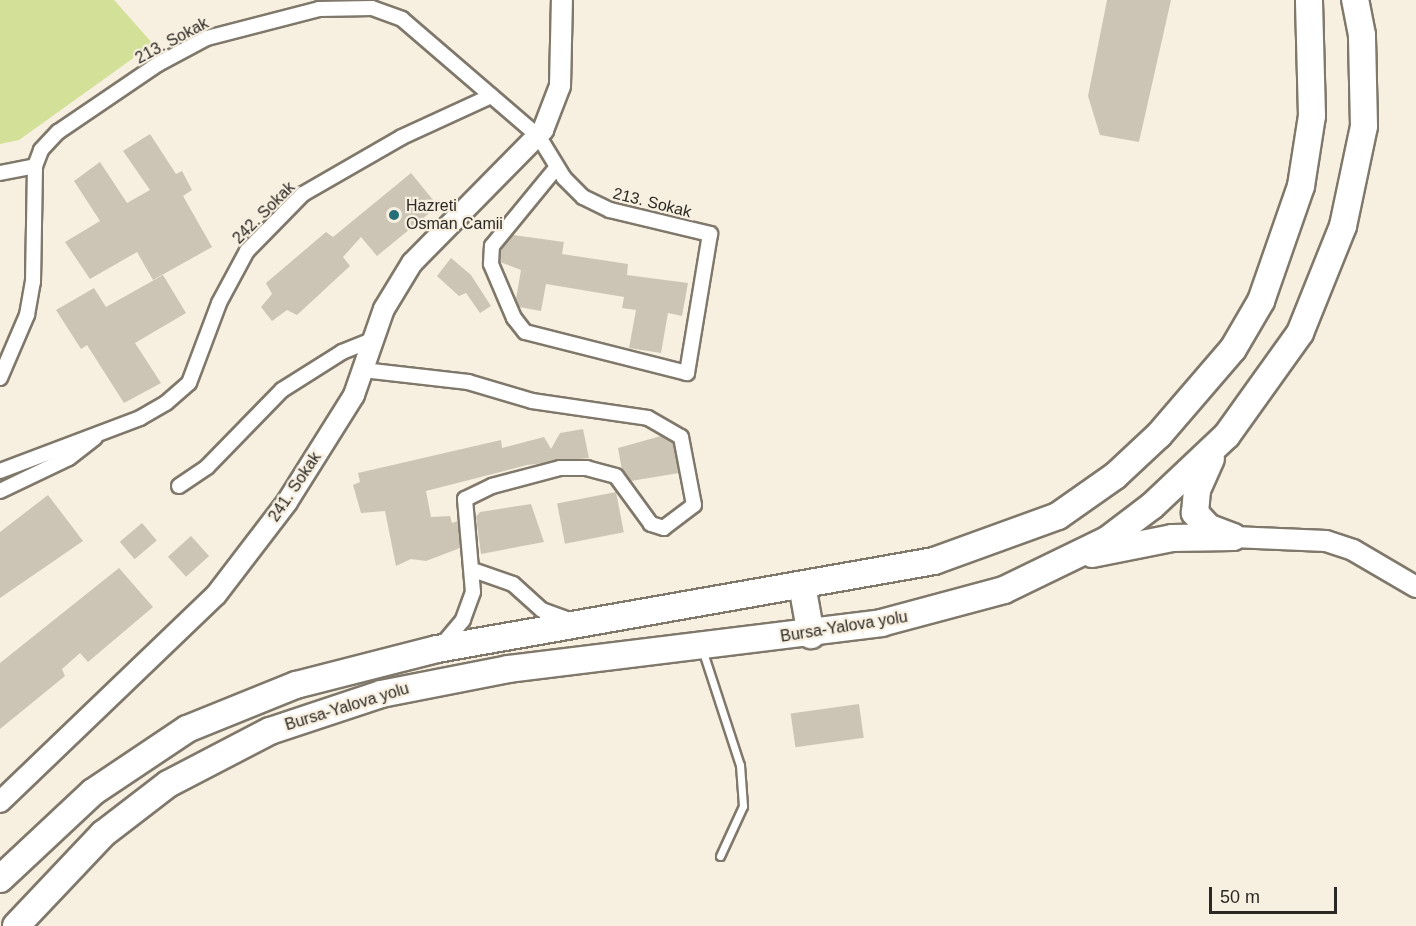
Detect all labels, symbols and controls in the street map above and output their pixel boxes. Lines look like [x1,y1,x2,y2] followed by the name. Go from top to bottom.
[132,14,212,68] street label: 213. Sokak
[229,178,299,248] street label: 242. Sokak
[611,184,693,222] street label: 213. Sokak
[406,196,503,234] place label: Hazreti Osman Camii
[387,208,401,222] marker: Hazreti Osman Camii
[265,448,325,526] street label: 241. Sokak
[779,607,909,647] street label: Bursa-Yalova yolu
[283,679,411,735] street label: Bursa-Yalova yolu
[1212,875,1340,913] scale bar
[1220,887,1260,907] text: 50 m

